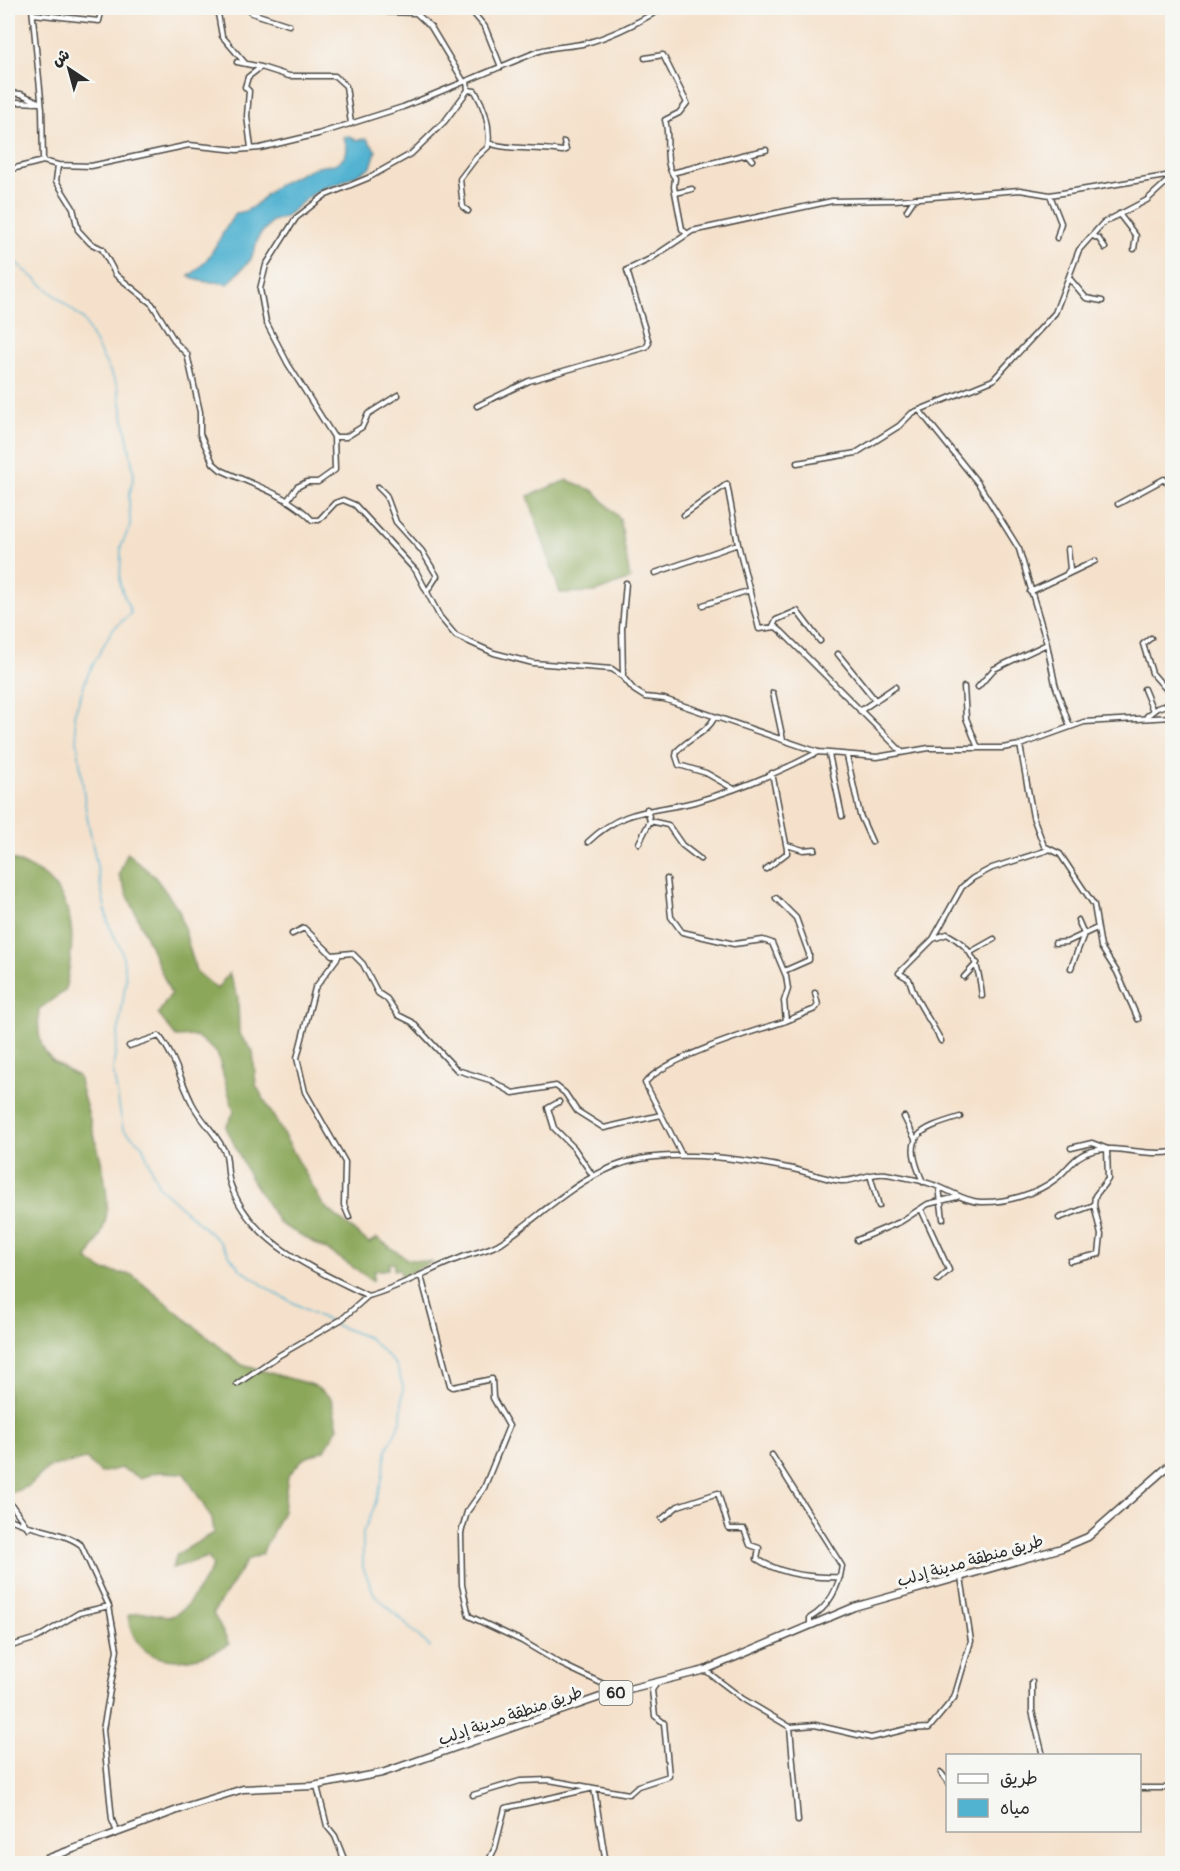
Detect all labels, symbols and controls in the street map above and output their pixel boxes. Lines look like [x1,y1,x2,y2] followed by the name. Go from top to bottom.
[39,39,99,99] north arrow
[48,44,74,71] text: ش
[895,1531,1046,1591] street label: طريق منطقة مدينة إدلب
[600,1681,632,1705] road number: 60
[436,1682,585,1750] street label: طريق منطقة مدينة إدلب
[946,1754,1141,1832] legend
[1000,1767,1038,1790] text: طريق
[1000,1797,1030,1820] text: مياه

